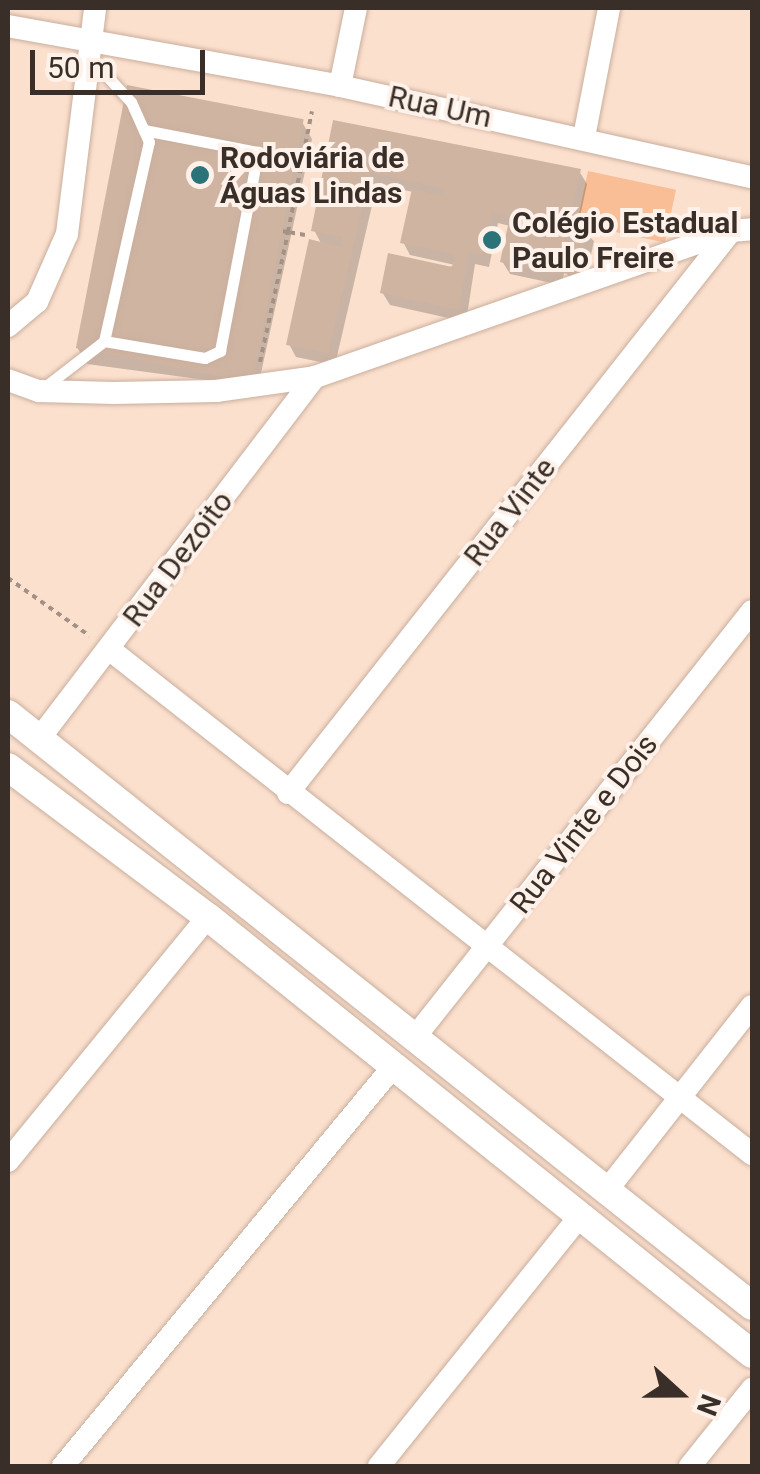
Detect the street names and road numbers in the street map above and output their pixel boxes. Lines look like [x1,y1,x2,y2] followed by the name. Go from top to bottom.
[385,79,495,135] street label: Rua Um
[457,451,563,573] street label: Rua Vinte
[115,484,241,634] street label: Rua Dezoito
[503,727,665,921] street label: Rua Vinte e Dois

